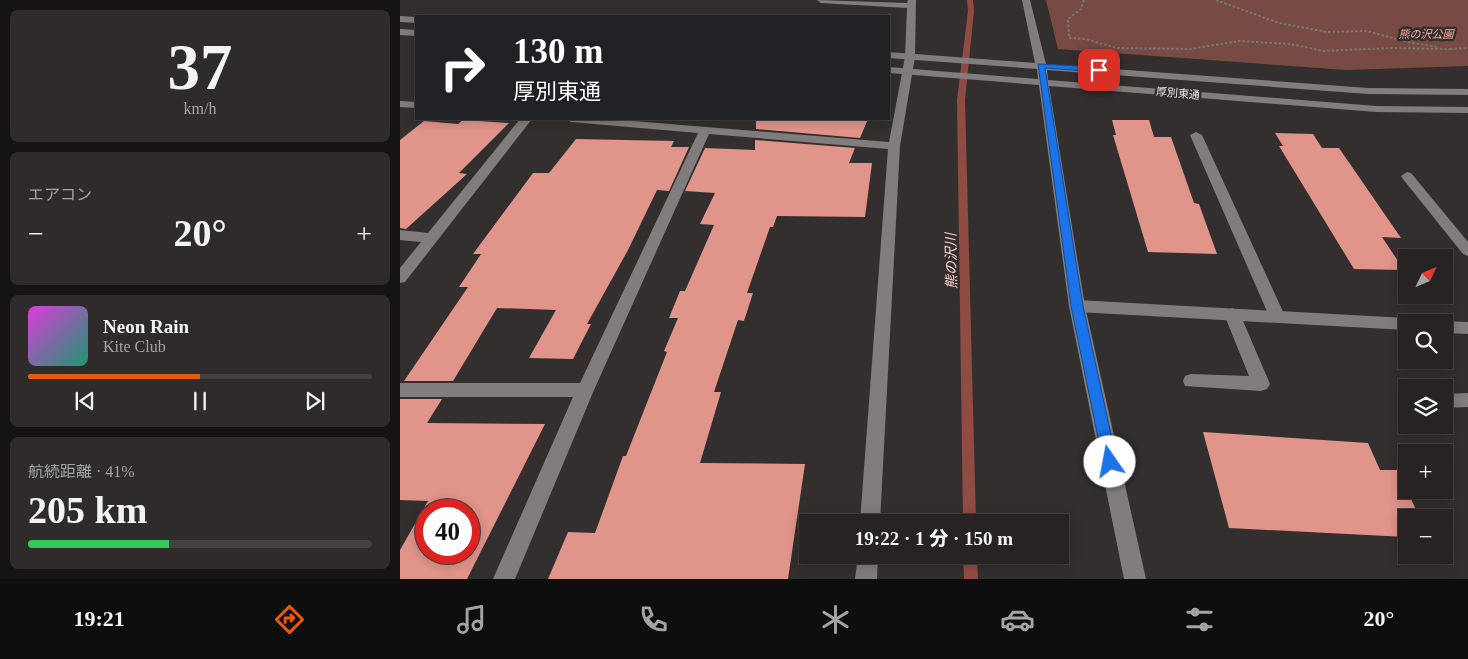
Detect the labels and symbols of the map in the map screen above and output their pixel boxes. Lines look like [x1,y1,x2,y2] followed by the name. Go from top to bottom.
[1399,28,1455,40] park label: 熊の沢公園
[1078,49,1120,91] pin
[1156,85,1200,101] street label: 厚別東通
[943,231,959,289] water label: 熊の沢川
[1398,249,1452,304] north arrow
[1083,435,1135,487] position arrow
[415,499,480,564] speed limit sign: 40

